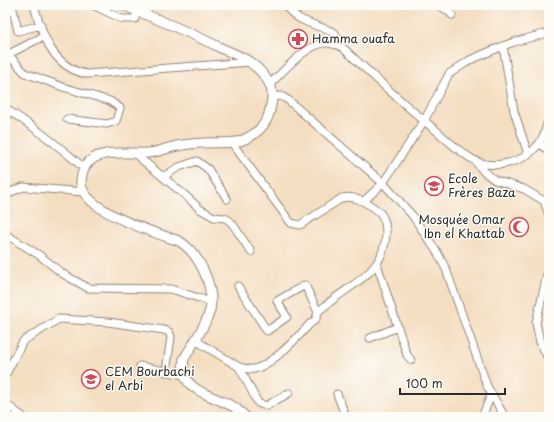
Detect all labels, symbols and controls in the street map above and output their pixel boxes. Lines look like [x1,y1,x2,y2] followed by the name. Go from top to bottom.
[287,28,309,50] pharmacy icon: Hamma ouafa
[312,29,395,47] place label: Hamma ouafa
[448,169,516,201] place label: Ecole Frères Baza
[423,175,445,197] school or university icon: Ecole Frères Baza
[419,210,506,242] place label: Mosquée Omar Ibn el Khattab
[508,216,530,238] mosque icon: Mosquée Omar Ibn el Khattab
[105,362,195,394] place label: CEM Bourbachi el Arbi
[80,368,102,390] school or university icon: CEM Bourbachi el Arbi
[400,370,505,396] scale bar
[406,374,443,392] text: 100 m

